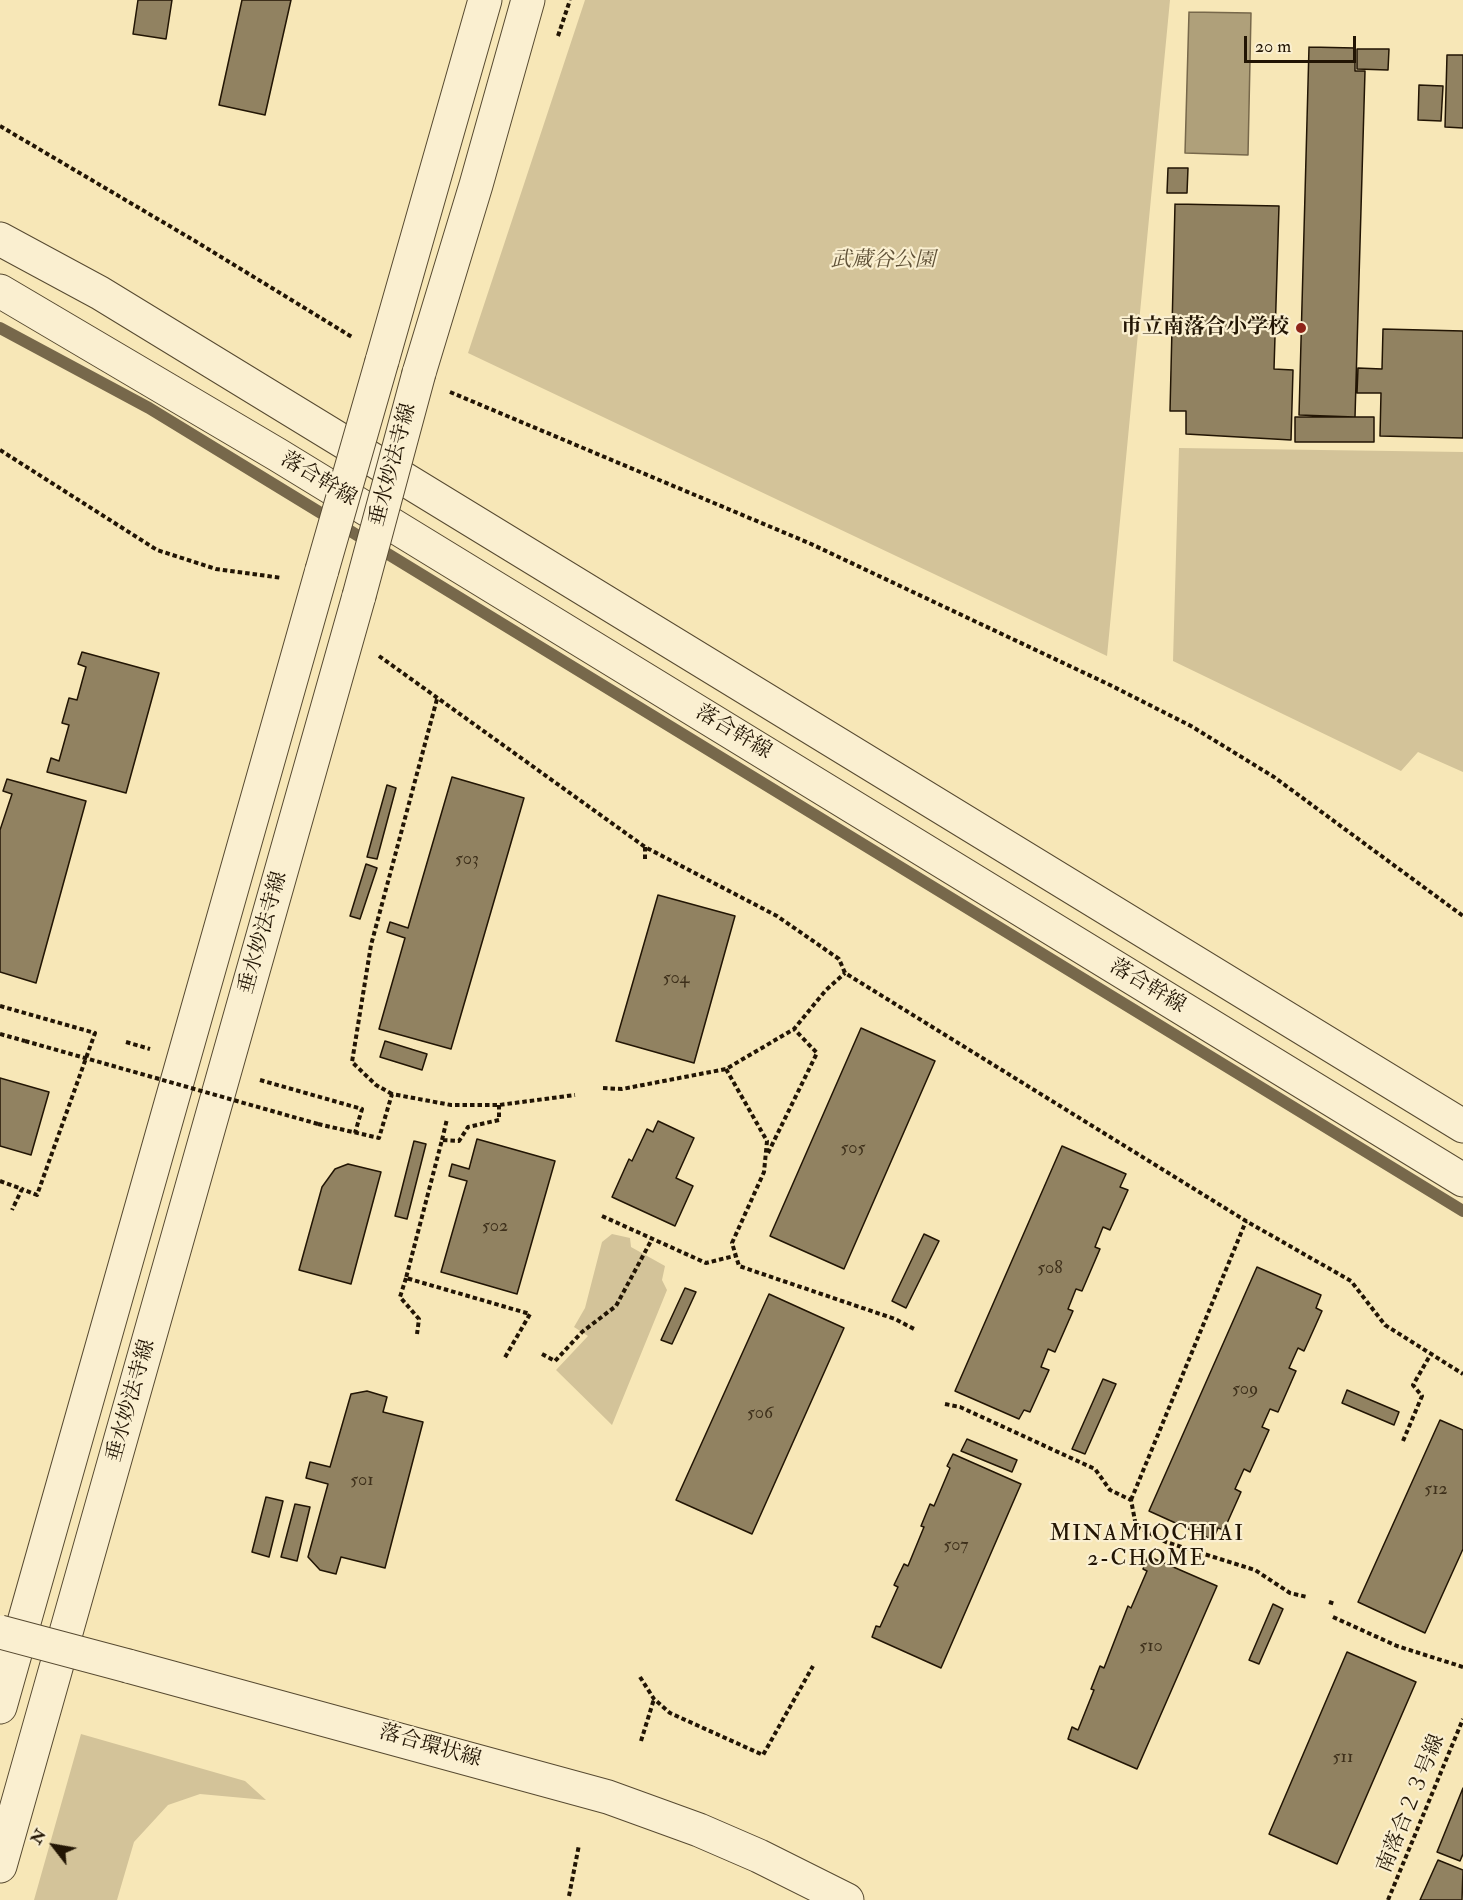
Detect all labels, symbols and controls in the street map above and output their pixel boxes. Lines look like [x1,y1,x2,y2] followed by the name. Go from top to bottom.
[1247,24,1360,62] scale bar
[1255,35,1291,58] text: 20 m
[831,248,935,274] park label: 武蔵谷公園
[1121,315,1289,341] place label: 市立南落合小学校
[1294,321,1308,335] marker: 市立南落合小学校
[366,401,422,529] street label: 垂水妙法寺線
[276,448,360,512] street label: 落合幹線
[691,701,775,765] street label: 落合幹線
[455,849,479,871] house number: 503
[235,869,293,997] street label: 垂水妙法寺線
[1105,955,1189,1019] street label: 落合幹線
[663,968,689,990] house number: 504
[841,1138,865,1160] house number: 505
[482,1216,508,1238] house number: 502
[1037,1258,1063,1280] house number: 508
[103,1337,161,1465] street label: 垂水妙法寺線
[1232,1379,1258,1401] house number: 509
[747,1403,773,1425] house number: 506
[350,1470,374,1492] house number: 501
[1424,1479,1448,1501] house number: 512
[1049,1522,1245,1574] district label: MINAMIOCHIAI 2-CHOME
[943,1535,969,1557] house number: 507
[1139,1636,1163,1658] house number: 510
[376,1720,484,1774] street label: 落合環状線
[1373,1731,1451,1877] street label: 南落合２３号線
[1333,1747,1353,1769] house number: 511
[24,1816,84,1876] north arrow
[26,1825,51,1848] text: N

